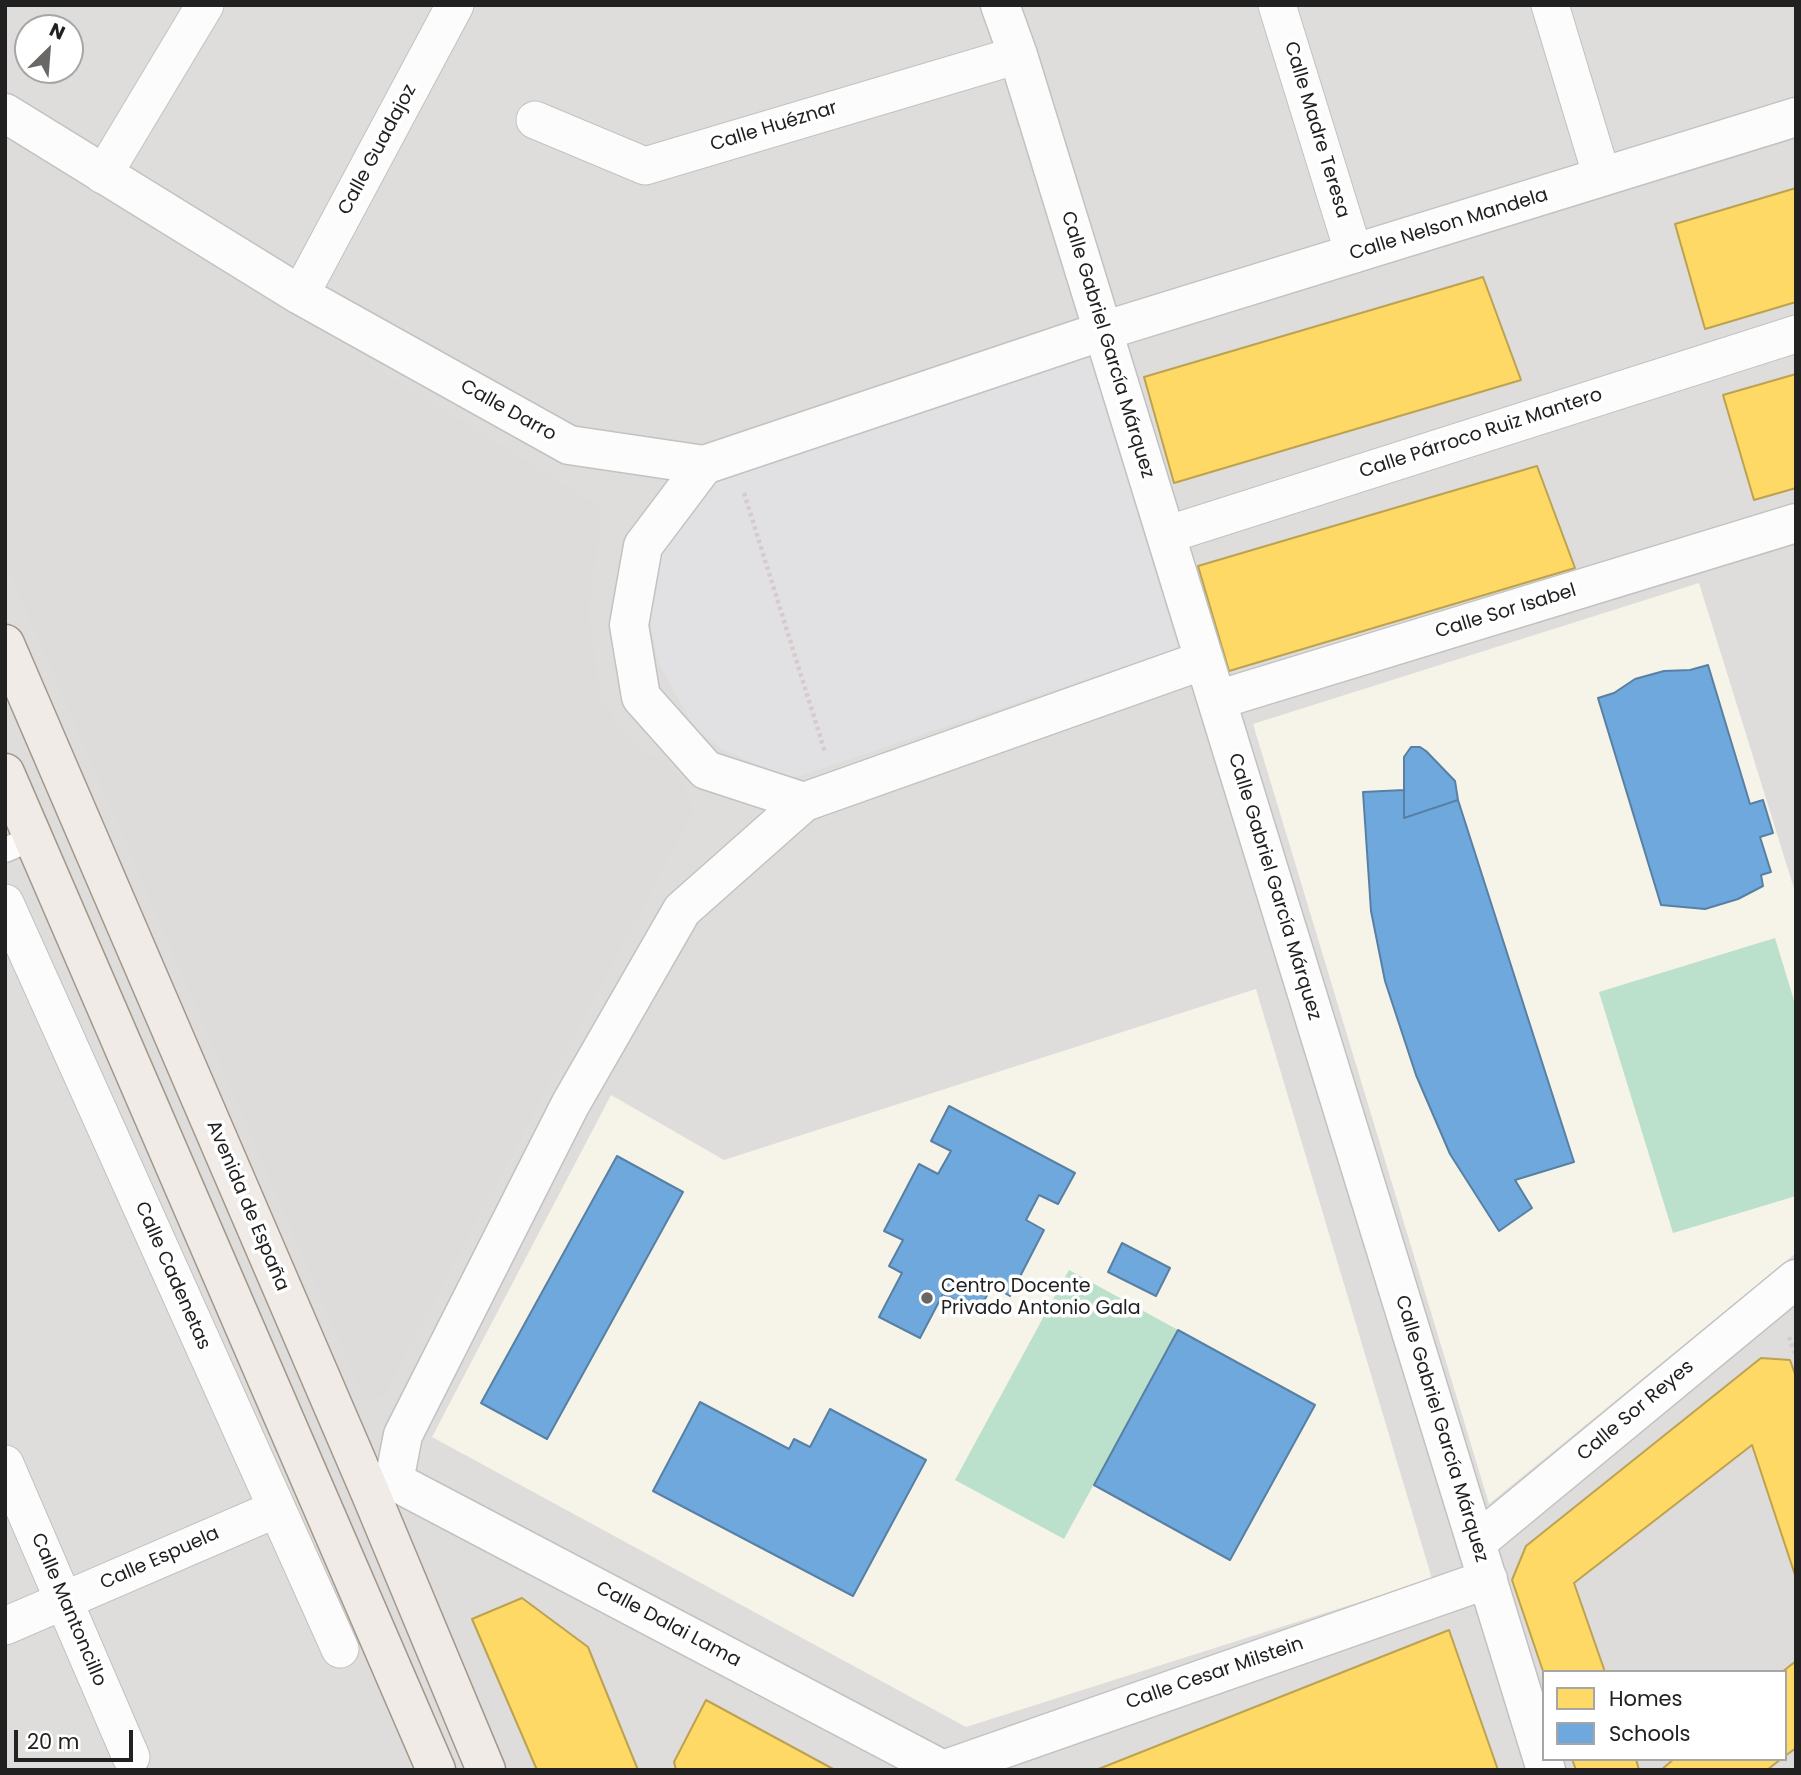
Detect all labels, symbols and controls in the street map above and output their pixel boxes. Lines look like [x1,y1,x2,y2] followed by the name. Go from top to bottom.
[14,14,84,84] north arrow
[45,16,69,47] text: N
[1278,39,1354,221] street label: Calle Madre Teresa
[334,81,422,219] street label: Calle Guadajoz
[708,97,840,157] street label: Calle Huéznar
[1347,184,1551,266] street label: Calle Nelson Mandela
[1055,209,1159,481] street label: Calle Gabriel García Márquez
[456,375,560,447] street label: Calle Darro
[1357,384,1605,484] street label: Calle Párroco Ruiz Mantero
[1433,580,1579,644] street label: Calle Sor Isabel
[1222,751,1326,1023] street label: Calle Gabriel García Márquez
[201,1117,293,1295] street label: Avenida de España
[129,1199,215,1353] street label: Calle Cadenetas
[941,1276,1141,1320] place label: Centro Docente Privado Antonio Gala
[919,1290,935,1306] marker: Centro Docente Privado Antonio Gala
[1389,1293,1493,1565] street label: Calle Gabriel García Márquez
[1573,1356,1699,1466] street label: Calle Sor Reyes
[97,1523,223,1595] street label: Calle Espuela
[25,1530,111,1690] street label: Calle Mantoncillo
[592,1577,744,1673] street label: Calle Dalai Lama
[1123,1633,1307,1715] street label: Calle Cesar Milstein
[1542,1670,1787,1761] legend
[1609,1684,1683,1713] text: Homes
[18,1716,136,1760] scale bar
[1609,1719,1691,1748] text: Schools
[27,1727,80,1756] text: 20 m

